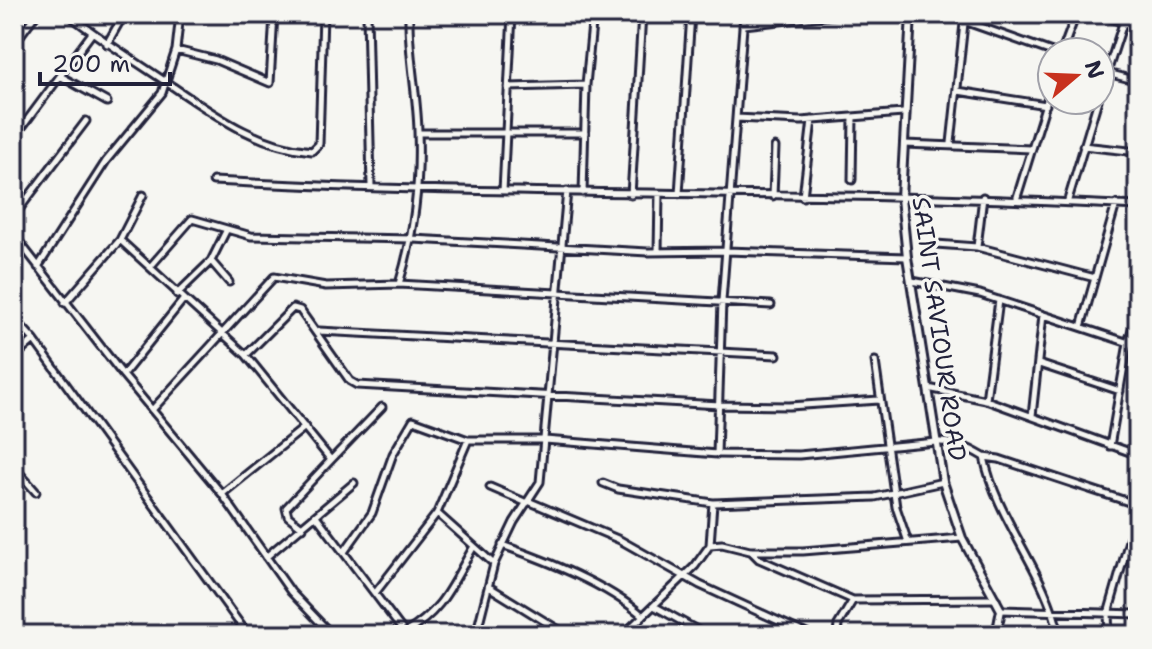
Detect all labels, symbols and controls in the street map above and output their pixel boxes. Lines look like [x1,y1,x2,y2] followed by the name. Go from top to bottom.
[40,36,170,86] scale bar
[1036,36,1116,116] north arrow
[52,48,130,80] text: 200 m
[1078,57,1111,83] text: N
[905,195,973,463] street label: SAINT SAVIOUR ROAD

